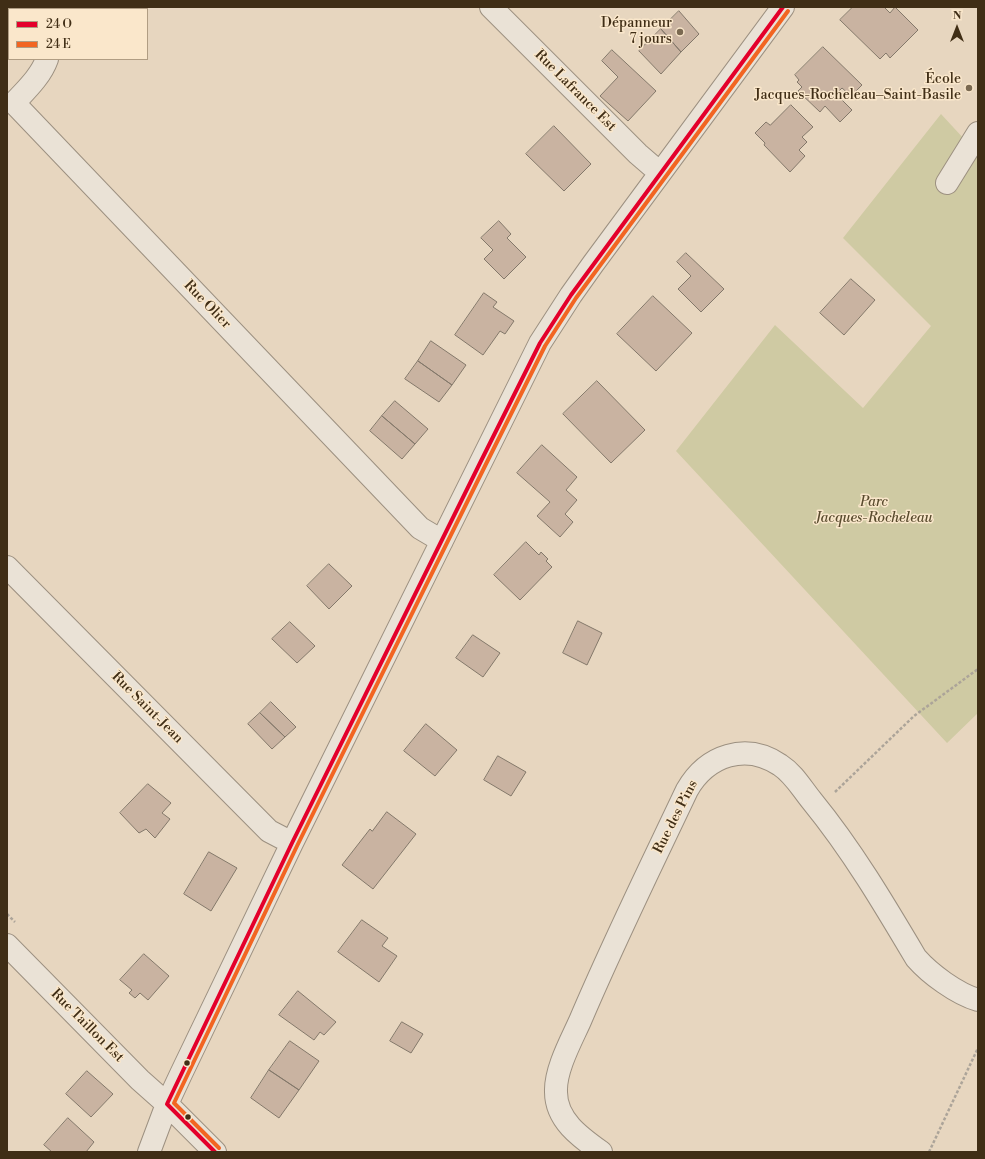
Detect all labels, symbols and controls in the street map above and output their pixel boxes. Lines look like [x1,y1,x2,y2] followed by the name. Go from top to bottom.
[8,8,148,60] legend
[937,8,977,48] north arrow
[953,9,961,23] text: N
[601,16,672,48] place label: Dépanneur 7 jours
[46,17,72,32] text: 24 O
[675,27,685,37] marker: Dépanneur 7 jours
[46,37,71,52] text: 24 E
[531,47,619,135] street label: Rue Lafrance Est
[754,72,961,104] place label: École Jacques-Rocheleau–Saint-Basile
[964,83,974,93] marker: École Jacques-Rocheleau–Saint-Basile
[180,277,234,333] street label: Rue Olier
[816,495,932,528] park label: Parc Jacques-Rocheleau
[108,669,186,747] street label: Rue Saint-Jean
[650,777,702,857] street label: Rue des Pins
[47,986,127,1066] street label: Rue Taillon Est
[182,1058,192,1068] unlabelled marker
[183,1112,193,1122] unlabelled marker

